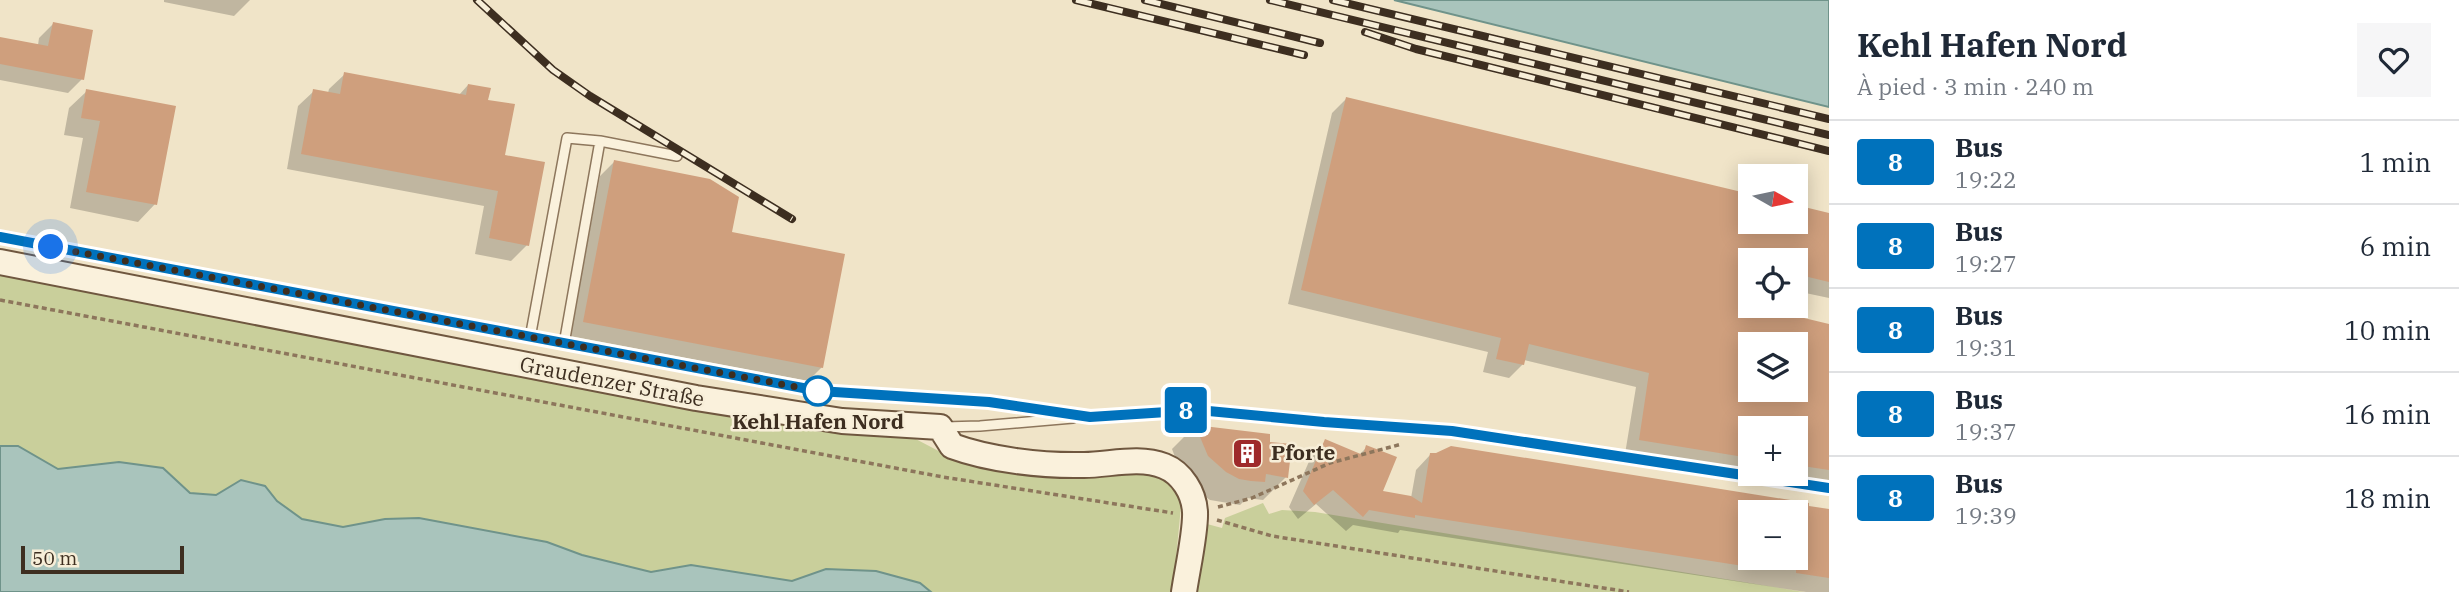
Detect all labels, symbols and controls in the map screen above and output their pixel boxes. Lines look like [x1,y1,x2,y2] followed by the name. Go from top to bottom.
[1857,23,2127,66] text: Kehl Hafen Nord
[2357,23,2431,97] button: heart
[1857,71,2094,101] text: À pied · 3 min · 240 m
[1955,130,2003,164] text: Bus
[2360,145,2431,179] text: 1 min
[1888,146,1903,178] text: 8
[1738,164,1808,234] north arrow
[1738,164,1808,570] map controls
[1955,164,2017,194] text: 19:22
[1955,214,2003,248] text: Bus
[33,229,68,264] your location
[2360,229,2431,263] text: 6 min
[1888,230,1903,262] text: 8
[1738,248,1808,318] button: locate
[1955,248,2017,278] text: 19:27
[1955,298,2003,332] text: Bus
[2344,313,2431,347] text: 10 min
[1888,314,1903,346] text: 8
[1738,332,1808,402] button: layers
[1955,332,2017,362] text: 19:31
[518,349,707,413] street label: Graudenzer Straße
[803,376,833,406] marker: Kehl Hafen Nord
[1955,382,2003,416] text: Bus
[1163,387,1209,433] line badge: 8
[1179,394,1193,426] text: 8
[2344,397,2431,431] text: 16 min
[1888,398,1903,430] text: 8
[732,407,904,435] place label: Kehl Hafen Nord
[1738,416,1808,486] button: +
[1955,416,2017,446] text: 19:37
[1231,436,1265,470] building icon: Pforte
[1271,438,1336,466] place label: Pforte
[1955,466,2003,500] text: Bus
[2344,481,2431,515] text: 18 min
[1888,482,1903,514] text: 8
[1738,500,1808,570] button: −
[1955,500,2017,530] text: 19:39
[21,543,184,575] scale bar
[32,546,77,570] text: 50 m

